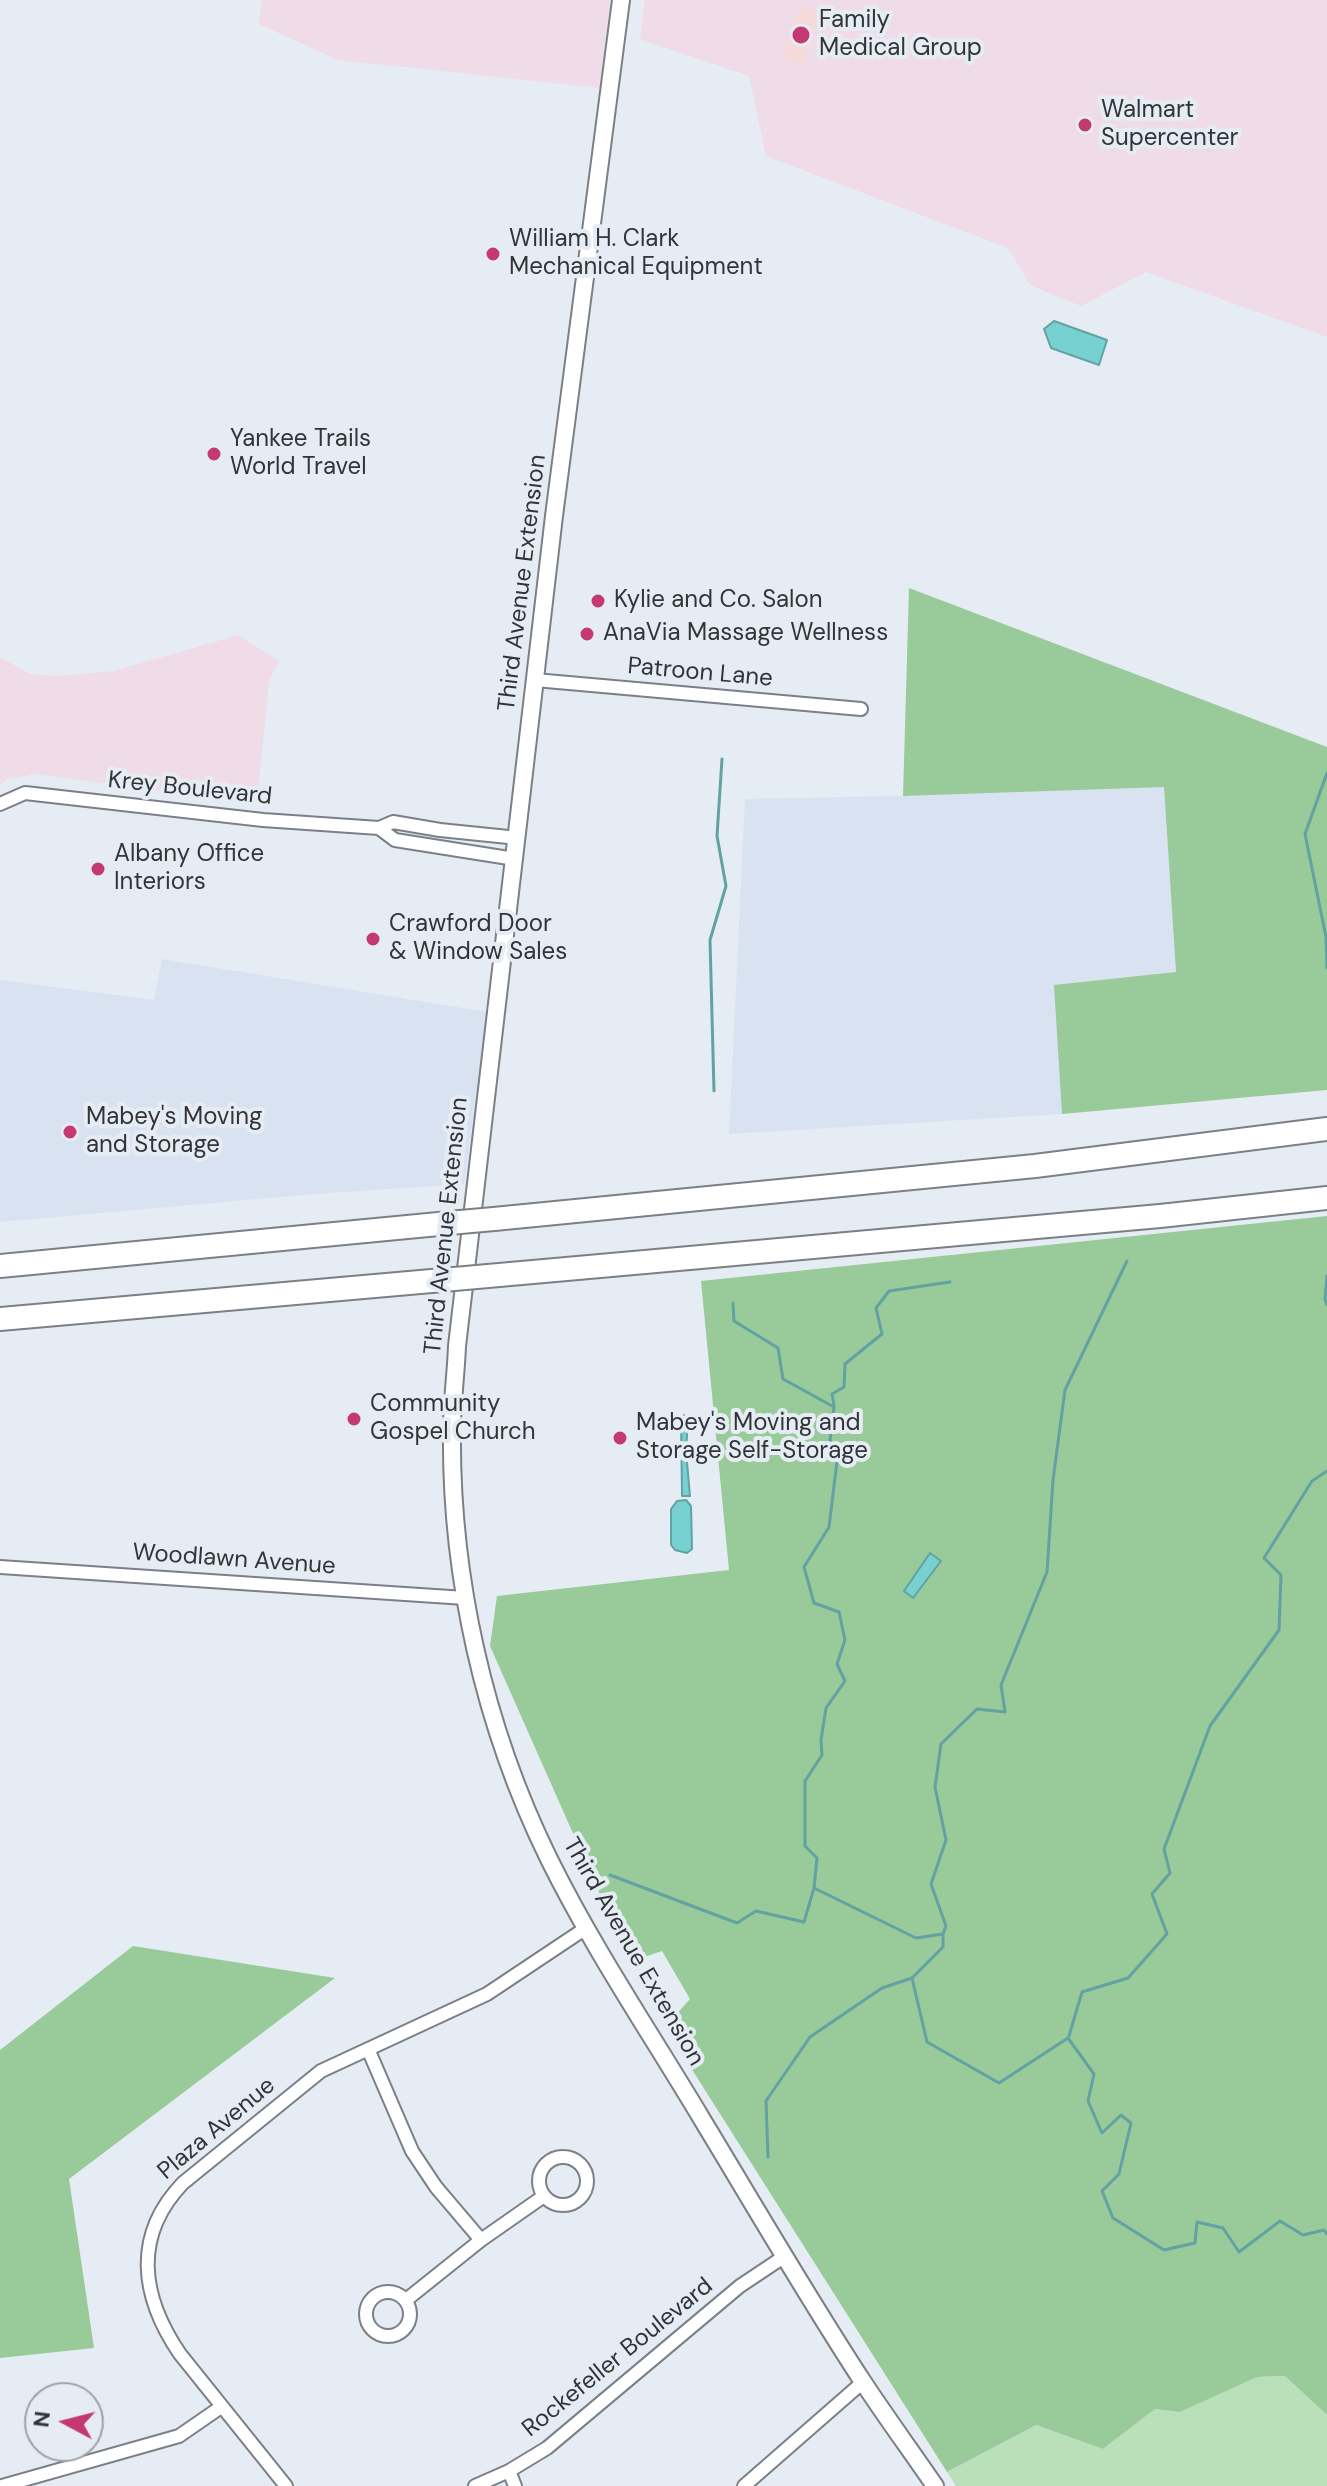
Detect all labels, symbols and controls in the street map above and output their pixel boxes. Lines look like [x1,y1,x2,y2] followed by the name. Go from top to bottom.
[819,7,982,63] place label: Family Medical Group
[790,24,812,46] marker: Family Medical Group
[1101,97,1238,153] place label: Walmart Supercenter
[1076,116,1094,134] marker: Walmart Supercenter
[509,226,763,282] place label: William H. Clark Mechanical Equipment
[484,245,502,263] marker: William H. Clark Mechanical Equipment
[230,426,371,482] place label: Yankee Trails World Travel
[205,445,223,463] marker: Yankee Trails World Travel
[493,453,553,713] street label: Third Avenue Extension
[614,587,822,615] place label: Kylie and Co. Salon
[589,592,607,610] marker: Kylie and Co. Salon
[603,620,888,648] place label: AnaVia Massage Wellness
[578,625,596,643] marker: AnaVia Massage Wellness
[626,652,774,694] street label: Patroon Lane
[107,766,273,812] street label: Krey Boulevard
[114,841,264,897] place label: Albany Office Interiors
[89,860,107,878] marker: Albany Office Interiors
[389,911,567,967] place label: Crawford Door & Window Sales
[364,930,382,948] marker: Crawford Door & Window Sales
[419,1096,475,1356] street label: Third Avenue Extension
[86,1104,262,1160] place label: Mabey's Moving and Storage
[61,1123,79,1141] marker: Mabey's Moving and Storage
[370,1391,536,1447] place label: Community Gospel Church
[345,1410,363,1428] marker: Community Gospel Church
[636,1410,868,1466] place label: Mabey's Moving and Storage Self-Storage
[611,1429,629,1447] marker: Mabey's Moving and Storage Self-Storage
[131,1539,337,1581] street label: Woodlawn Avenue
[556,1833,710,2071] street label: Third Avenue Extension
[152,2072,282,2186] street label: Plaza Avenue
[517,2272,719,2444] street label: Rockefeller Boulevard
[24,2382,104,2462] north arrow
[26,2410,57,2429] text: N

